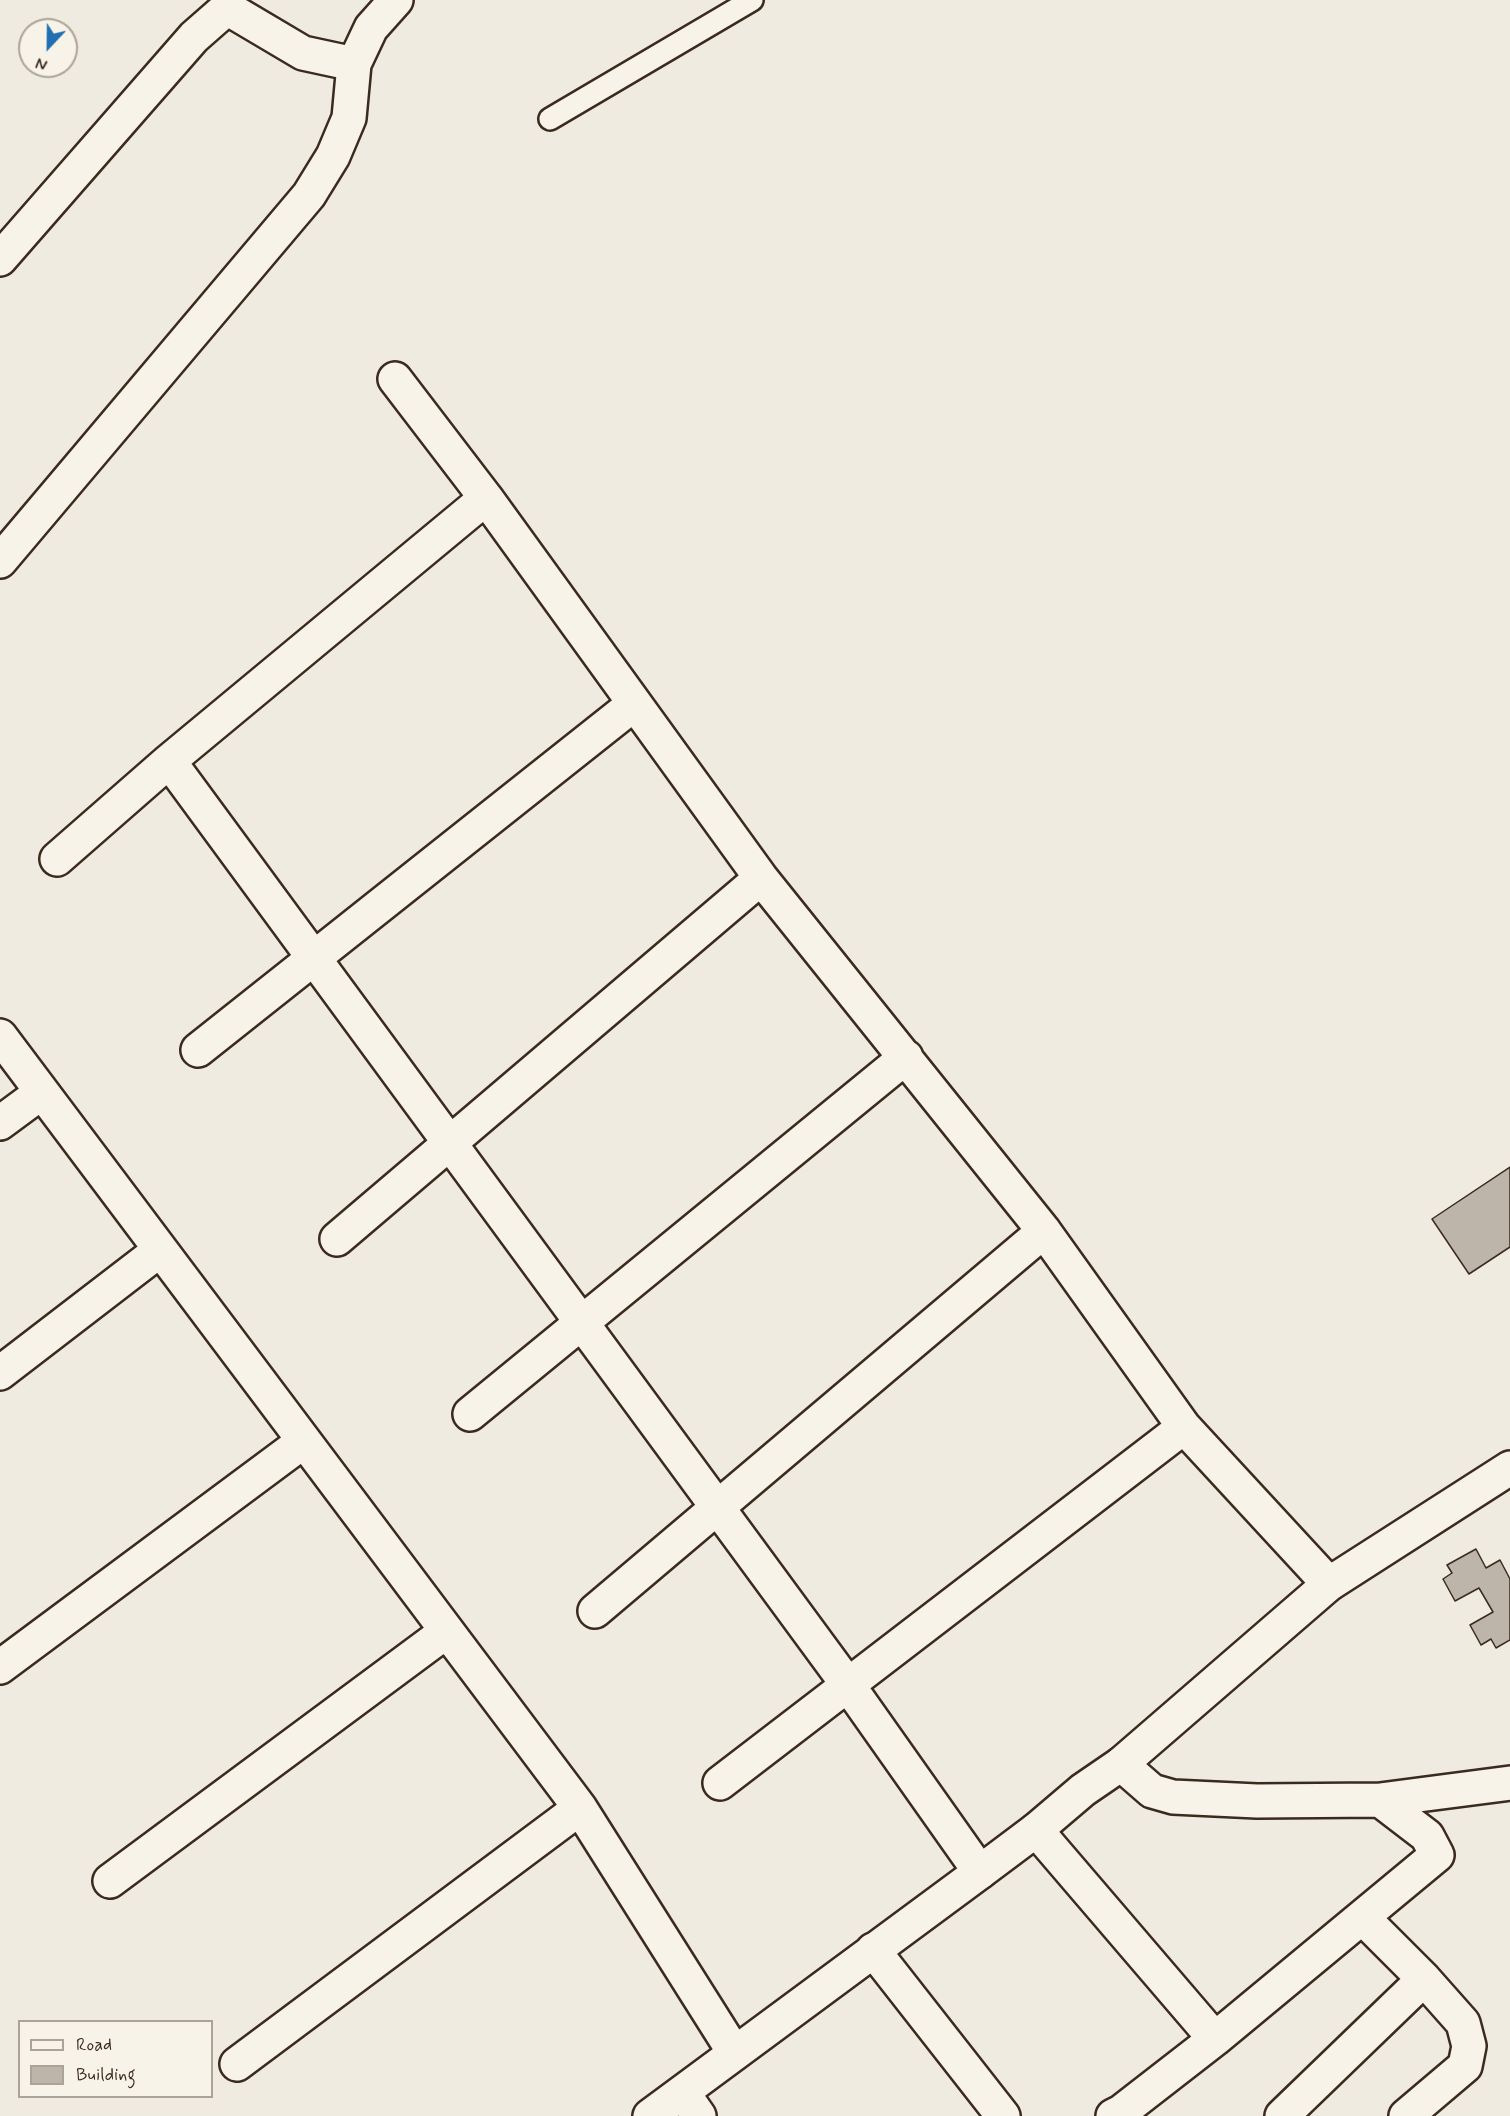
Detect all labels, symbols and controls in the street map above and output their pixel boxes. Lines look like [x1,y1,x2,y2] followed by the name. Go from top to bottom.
[18,18,78,78] north arrow
[33,52,51,75] text: N
[18,2020,213,2098] legend
[76,2033,112,2057] text: Road
[76,2063,136,2087] text: Building

